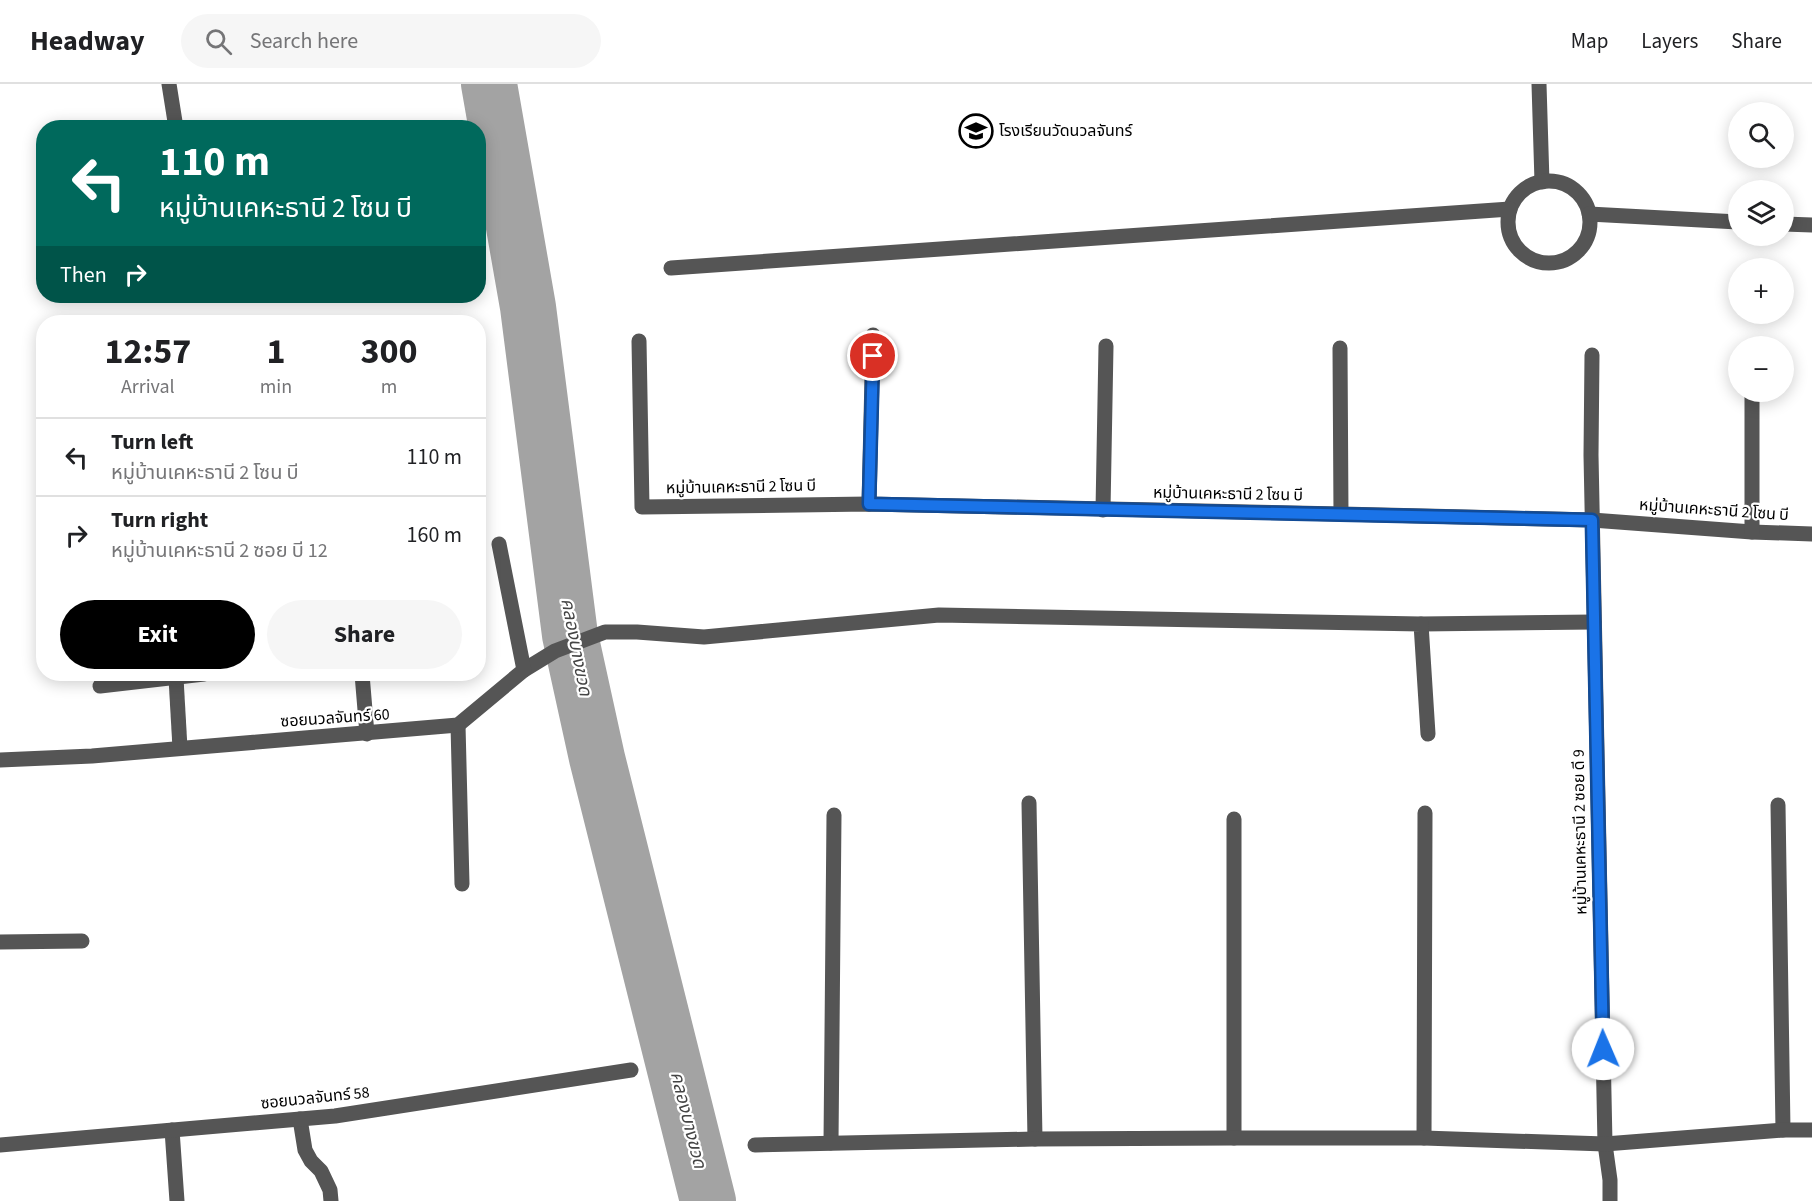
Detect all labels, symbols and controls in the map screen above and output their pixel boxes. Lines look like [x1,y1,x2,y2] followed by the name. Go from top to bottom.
[181,14,601,68] search box
[30,21,145,61] text: Headway
[202,25,235,58] icon: search
[250,25,358,57] text: Search here
[1571,26,1608,56] text: Map
[1641,26,1698,56] text: Layers
[1731,26,1782,56] text: Share
[1728,102,1794,402] map controls
[1728,102,1794,168] button: search
[958,113,994,149] school or university icon: โรงเรียนวัดนวลจันทร์
[999,120,1133,142] place label: โรงเรียนวัดนวลจันทร์
[159,132,270,192] text: 110 m
[60,144,138,222] icon: left
[1728,180,1794,246] button: layers
[159,189,412,228] text: หมู่บ้านเคหะธานี 2 โซน บี
[119,258,152,291] icon: right
[1728,258,1794,324] button: +
[60,259,107,291] text: Then
[104,326,191,377] text: 12:57
[266,326,285,377] text: 1
[361,326,418,377] text: 300
[847,330,898,381] pin
[1728,336,1794,402] button: −
[856,339,889,372] icon: arrive
[121,373,175,401] text: Arrival
[260,373,292,401] text: min
[381,373,397,401] text: m
[111,426,193,458] text: Turn left
[60,441,93,474] icon: left
[407,441,462,473] text: 110 m
[111,459,299,487] text: หมู่บ้านเคหะธานี 2 โซน บี
[666,475,816,499] street label: หมู่บ้านเคหะธานี 2 โซน บี
[1153,482,1303,506] street label: หมู่บ้านเคหะธานี 2 โซน บี
[1638,494,1790,526] street label: หมู่บ้านเคหะธานี 2 โซน บี
[111,504,208,536] text: Turn right
[60,519,93,552] icon: right
[407,519,462,551] text: 160 m
[111,537,328,565] text: หมู่บ้านเคหะธานี 2 ซอย บี 12
[554,596,598,699] water label: คลองบางขวด
[60,600,255,669] button: Exit
[267,600,462,669] button: Share
[280,703,390,733] street label: ซอยนวลจันทร์ 60
[1568,749,1592,915] street label: หมู่บ้านเคหะธานี 2 ซอย ดี 9
[1571,1017,1635,1081] position arrow
[664,1069,712,1172] water label: คลองบางขวด
[259,1081,371,1115] street label: ซอยนวลจันทร์ 58

